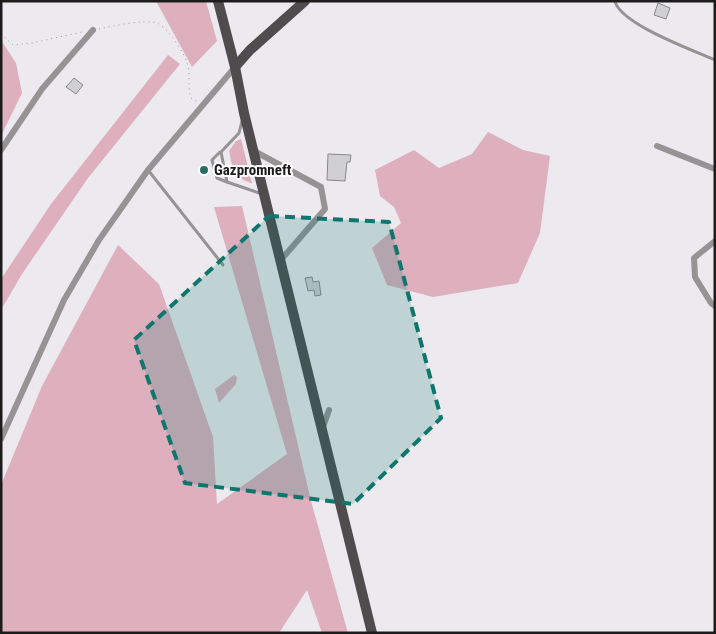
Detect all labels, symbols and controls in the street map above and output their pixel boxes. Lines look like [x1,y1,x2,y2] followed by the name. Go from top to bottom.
[214,161,292,179] place label: Gazpromneft
[198,164,210,176] marker: Gazpromneft

